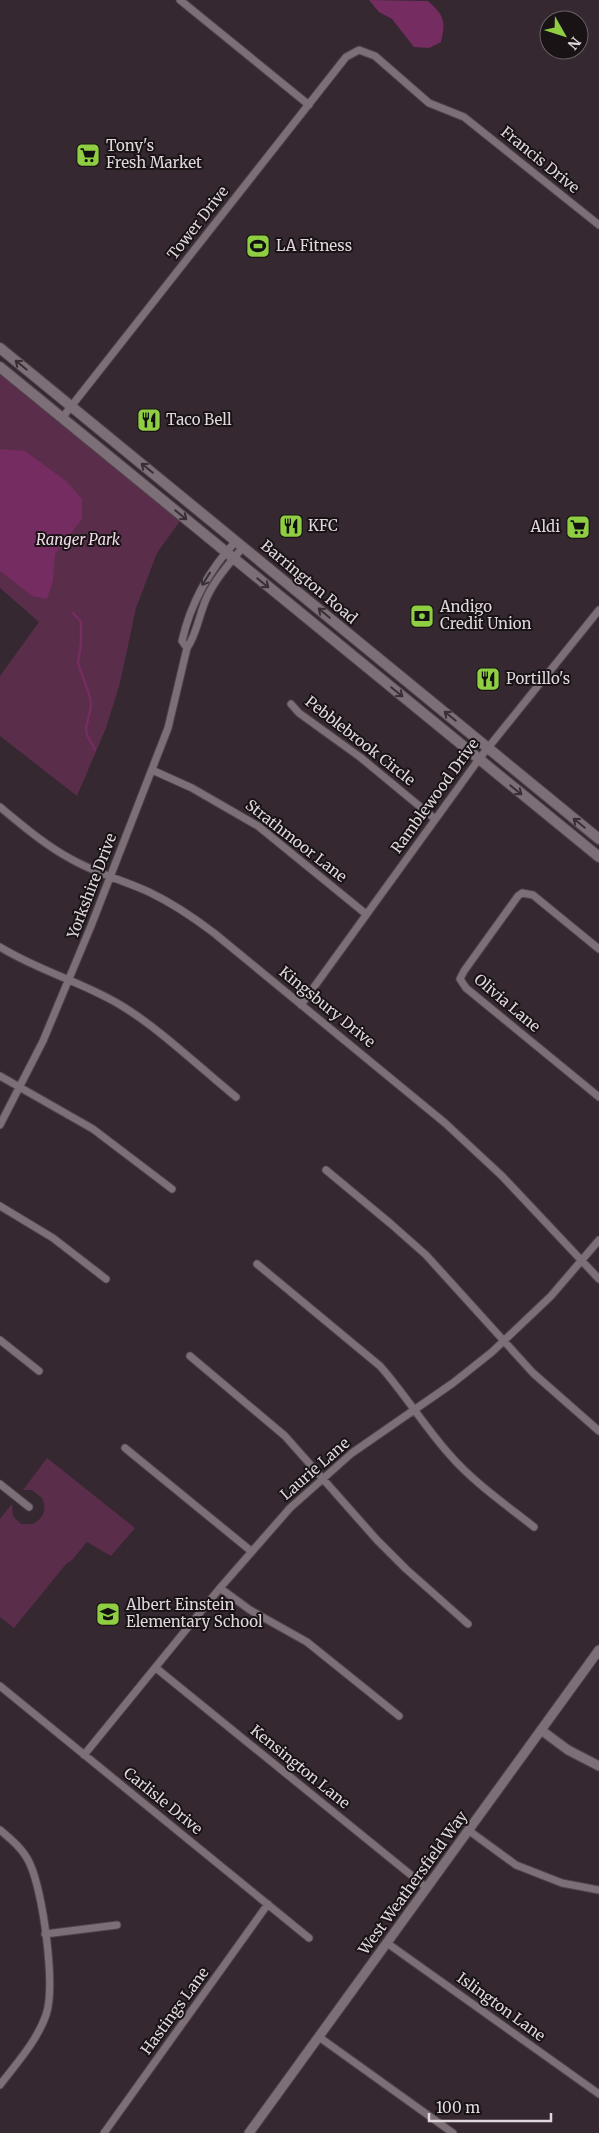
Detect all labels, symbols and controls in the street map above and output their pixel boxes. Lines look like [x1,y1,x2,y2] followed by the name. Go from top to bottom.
[539,10,589,60] north arrow
[564,33,585,53] text: N
[497,122,584,197] street label: Francis Drive
[106,136,202,172] place label: Tony's Fresh Market
[75,142,101,168] supermarket icon: Tony's Fresh Market
[163,182,232,263] street label: Tower Drive
[245,233,271,259] sports icon: LA Fitness
[276,236,352,255] place label: LA Fitness
[15,360,28,371] one-way arrow
[136,407,162,433] restaurant icon: Taco Bell
[166,410,232,429] place label: Taco Bell
[141,463,154,474] one-way arrow
[175,510,188,521] one-way arrow
[278,513,304,539] restaurant icon: KFC
[565,514,591,540] supermarket icon: Aldi
[308,516,338,535] place label: KFC
[530,517,560,536] place label: Aldi
[36,530,121,549] park label: Ranger Park
[257,536,361,628] street label: Barrington Road
[200,571,210,585] one-way arrow
[257,577,270,588] one-way arrow
[439,597,531,633] place label: Andigo Credit Union
[409,603,435,629] bank icon: Andigo Credit Union
[318,608,331,619] one-way arrow
[475,666,501,692] restaurant icon: Portillo's
[506,669,570,688] place label: Portillo's
[391,687,404,698] one-way arrow
[302,692,419,790] street label: Pebblebrook Circle
[444,711,457,722] one-way arrow
[387,735,483,857] street label: Ramblewood Drive
[510,784,523,795] one-way arrow
[242,795,351,886] street label: Strathmoor Lane
[573,818,586,829] one-way arrow
[62,830,120,942] street label: Yorkshire Drive
[275,962,379,1051] street label: Kingsbury Drive
[470,969,544,1036] street label: Olivia Lane
[276,1433,353,1504] street label: Laurie Lane
[125,1595,263,1631] place label: Albert Einstein Elementary School
[95,1601,121,1627] school or university icon: Albert Einstein Elementary School
[247,1721,354,1813] street label: Kensington Lane
[120,1763,207,1838] street label: Carlisle Drive
[354,1807,471,1959] street label: West Weathersfield Way
[136,1963,213,2058] street label: Hastings Lane
[453,1968,549,2045] street label: Islington Lane
[429,2090,552,2122] scale bar
[436,2098,480,2117] text: 100 m

